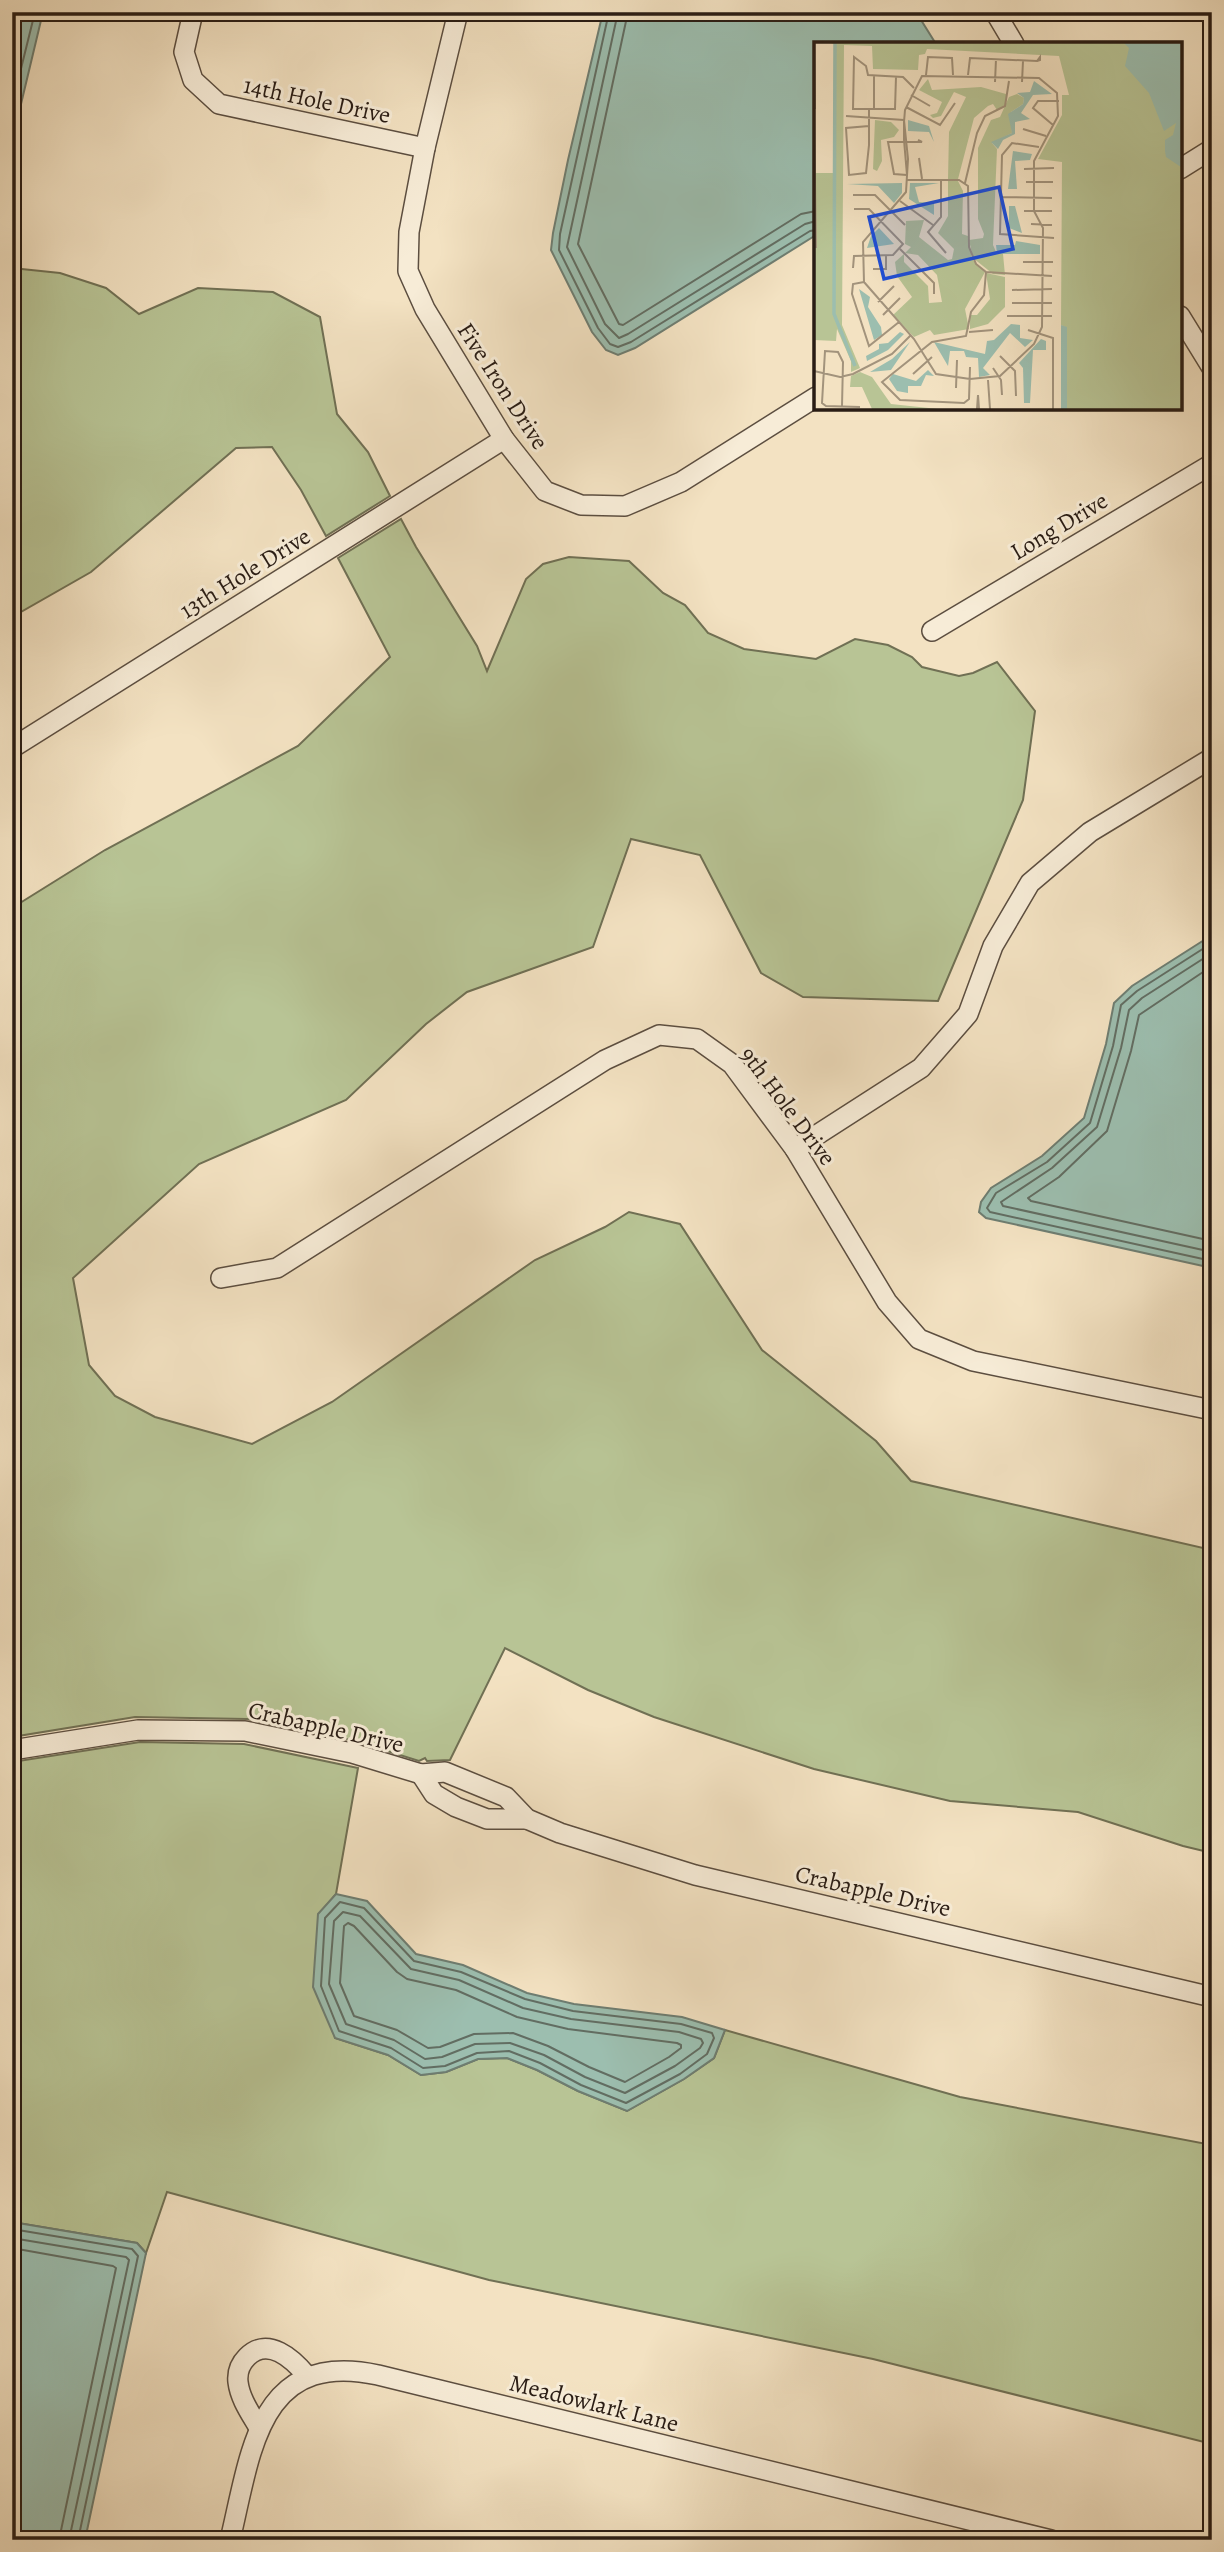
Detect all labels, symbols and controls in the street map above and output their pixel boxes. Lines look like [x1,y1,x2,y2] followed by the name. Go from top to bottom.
[814,42,1182,410] inset map
[241,69,393,131] street label: 14th Hole Drive
[450,316,556,456] street label: Five Iron Drive
[1004,484,1114,568] street label: Long Drive
[174,520,316,626] street label: 13th Hole Drive
[733,1040,843,1172] street label: 9th Hole Drive
[245,1694,407,1760] street label: Crabapple Drive
[792,1858,954,1924] street label: Crabapple Drive
[506,2367,682,2439] street label: Meadowlark Lane

